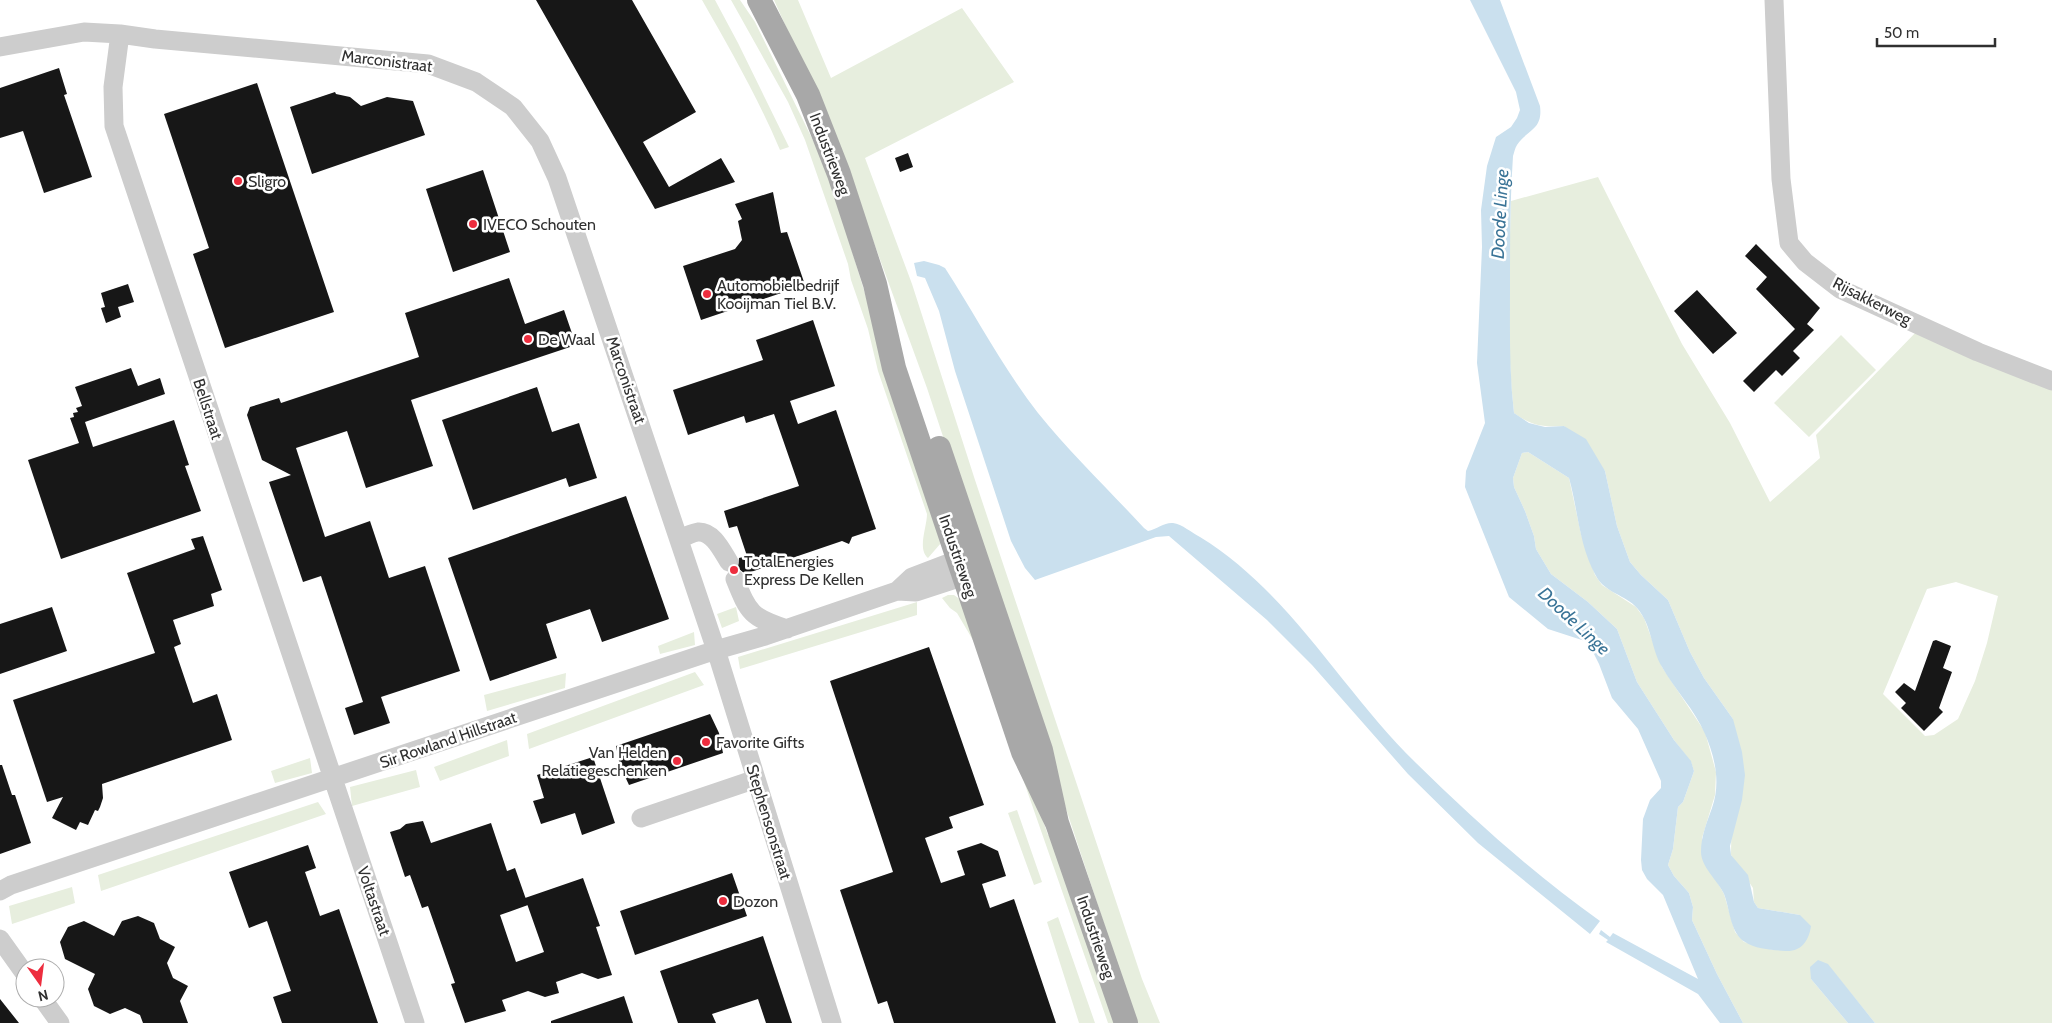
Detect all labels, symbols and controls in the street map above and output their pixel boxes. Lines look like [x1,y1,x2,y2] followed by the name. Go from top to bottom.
[1877,15,1994,47] scale bar
[1884,24,1919,42] text: 50 m
[341,46,434,76] street label: Marconistraat
[806,110,855,199] street label: Industrieweg
[1487,169,1513,259] water label: Doode Linge
[248,172,286,191] place label: Sligro
[232,175,244,187] marker: Sligro
[483,215,596,234] place label: IVECO Schouten
[467,218,479,230] marker: IVECO Schouten
[1830,273,1915,329] street label: Rijsakkerweg
[717,276,840,313] place label: Automobielbedrijf Kooijman Tiel B.V.
[701,288,713,300] marker: Automobielbedrijf Kooijman Tiel B.V.
[538,330,595,349] place label: De Waal
[522,333,534,345] marker: De Waal
[602,334,650,427] street label: Marconistraat
[189,376,227,442] street label: Bellstraat
[935,512,981,601] street label: Industrieweg
[744,552,864,589] place label: TotalEnergies Express De Kellen
[728,564,740,576] marker: TotalEnergies Express De Kellen
[1534,582,1614,660] water label: Doode Linge
[377,707,519,772] street label: Sir Rowland Hillstraat
[716,733,805,752] place label: Favorite Gifts
[700,736,712,748] marker: Favorite Gifts
[541,743,667,780] place label: Van Helden Relatiegeschenken
[671,755,683,767] marker: Van Helden Relatiegeschenken
[742,762,796,882] street label: Stephensonstraat
[353,864,395,939] street label: Voltastraat
[733,892,778,911] place label: Dozon
[1073,893,1119,982] street label: Industrieweg
[717,895,729,907] marker: Dozon
[15,958,65,1008] north arrow
[36,986,50,1006] text: N

